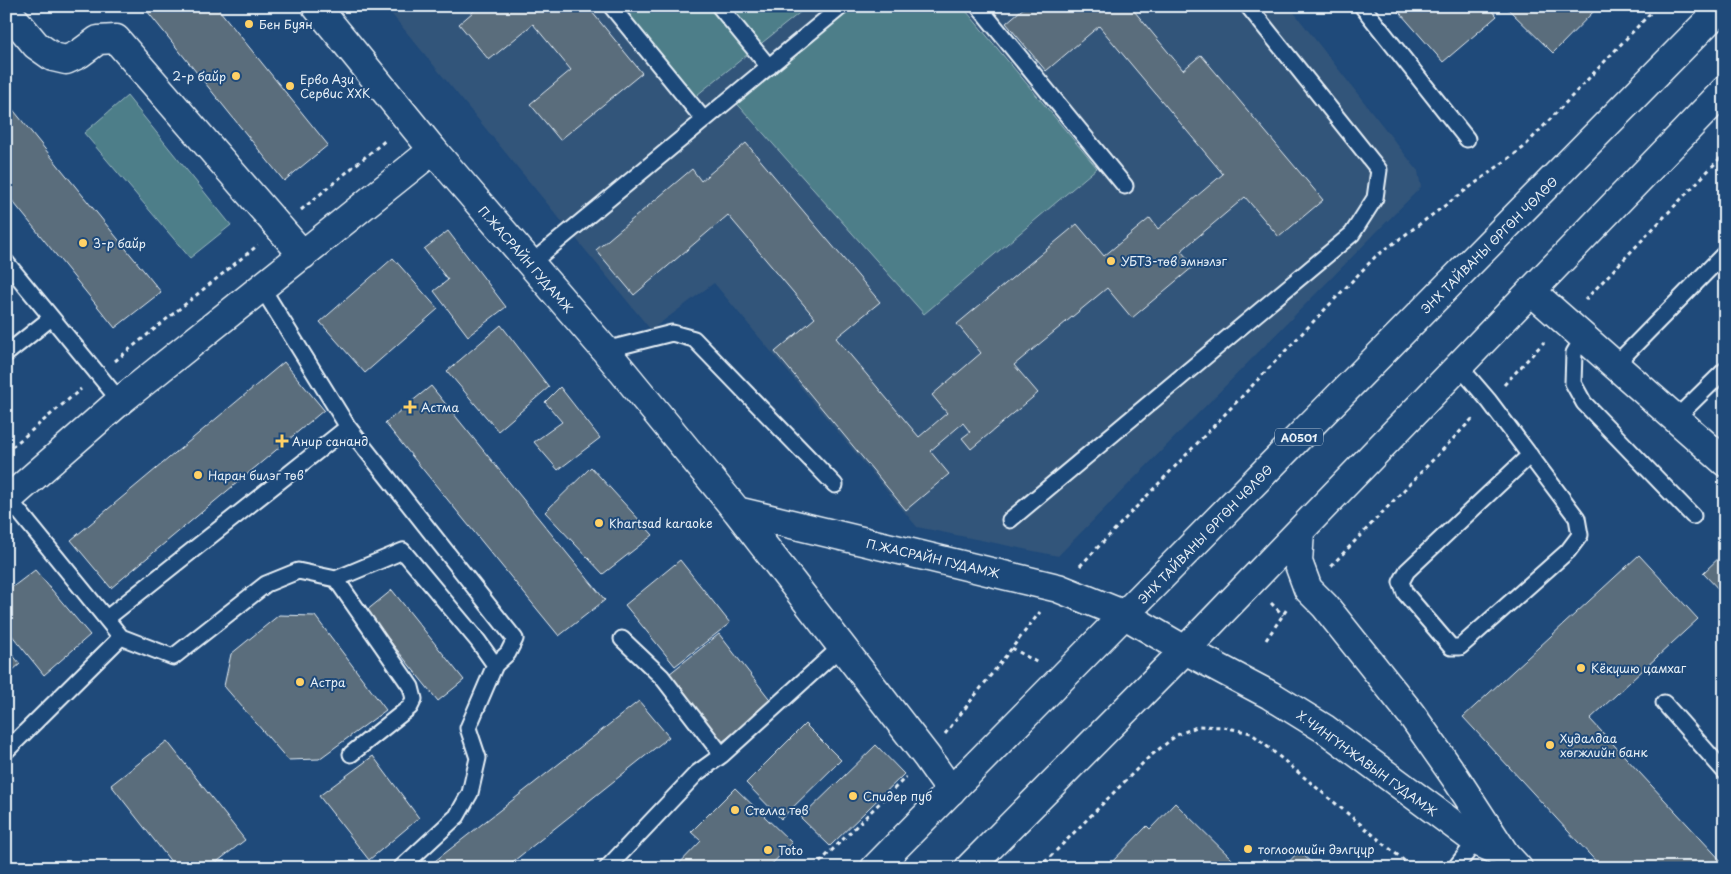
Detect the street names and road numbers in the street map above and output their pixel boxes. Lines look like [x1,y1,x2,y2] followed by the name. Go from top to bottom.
[1417,172,1562,317] street label: ЭНХ ТАЙВАНЫ ӨРГӨН ЧӨЛӨӨ
[475,202,578,316] street label: П.ЖАСРАЙН ГУДАМЖ
[1275,428,1323,446] road number: A0501
[1134,460,1277,607] street label: ЭНХ ТАЙВАНЫ ӨРГӨН ЧӨЛӨӨ
[865,534,1001,582] street label: П.ЖАСРАЙН ГУДАМЖ
[1293,706,1441,820] street label: Х.ЧИНГҮНЖАВЫН ГУДАМЖ

